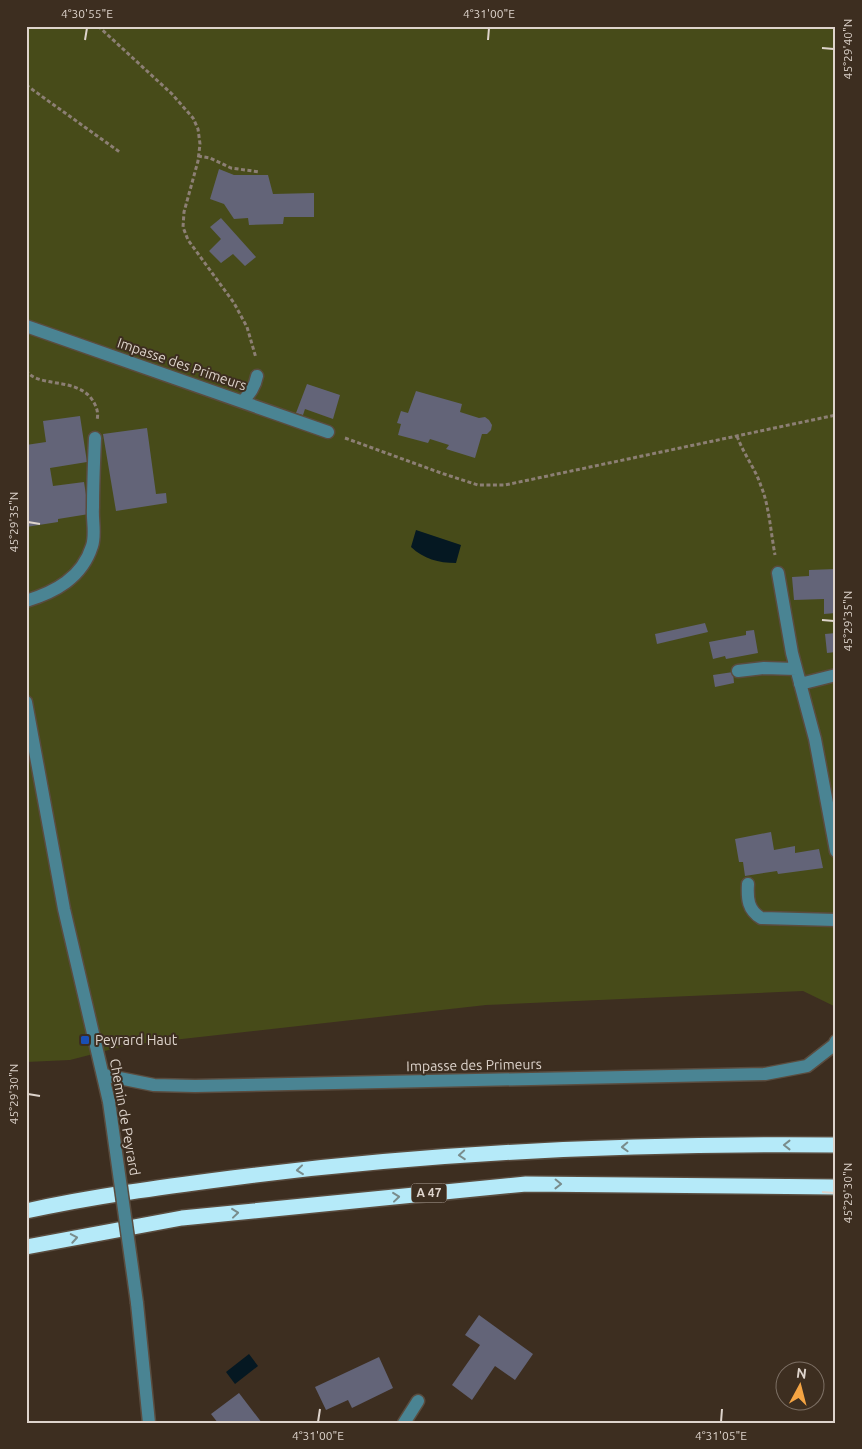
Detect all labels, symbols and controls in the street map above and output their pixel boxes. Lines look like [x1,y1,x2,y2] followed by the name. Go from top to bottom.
[61,7,113,20] text: 4°30'55"E
[463,7,515,20] text: 4°31'00"E
[841,19,854,79] text: 45°29'40"N
[115,334,249,394] street label: Impasse des Primeurs
[7,492,20,552] text: 45°29'35"N
[841,591,854,651] text: 45°29'35"N
[95,1032,178,1048] place label: Peyrard Haut
[79,1034,91,1046] marker: Peyrard Haut
[406,1056,542,1074] street label: Impasse des Primeurs
[107,1057,143,1177] street label: Chemin de Peyrard
[7,1064,20,1124] text: 45°29'30"N
[783,1140,790,1150] one-way arrow
[620,1142,628,1153] one-way arrow
[458,1149,466,1160] one-way arrow
[841,1163,854,1223] text: 45°29'30"N
[296,1164,304,1175] one-way arrow
[554,1179,562,1189] one-way arrow
[412,1184,446,1202] road number: A 47
[393,1192,401,1203] one-way arrow
[231,1208,239,1219] one-way arrow
[70,1234,79,1244] one-way arrow
[774,1362,824,1412] north arrow
[795,1365,808,1382] text: N
[292,1429,344,1442] text: 4°31'00"E
[695,1429,747,1442] text: 4°31'05"E

